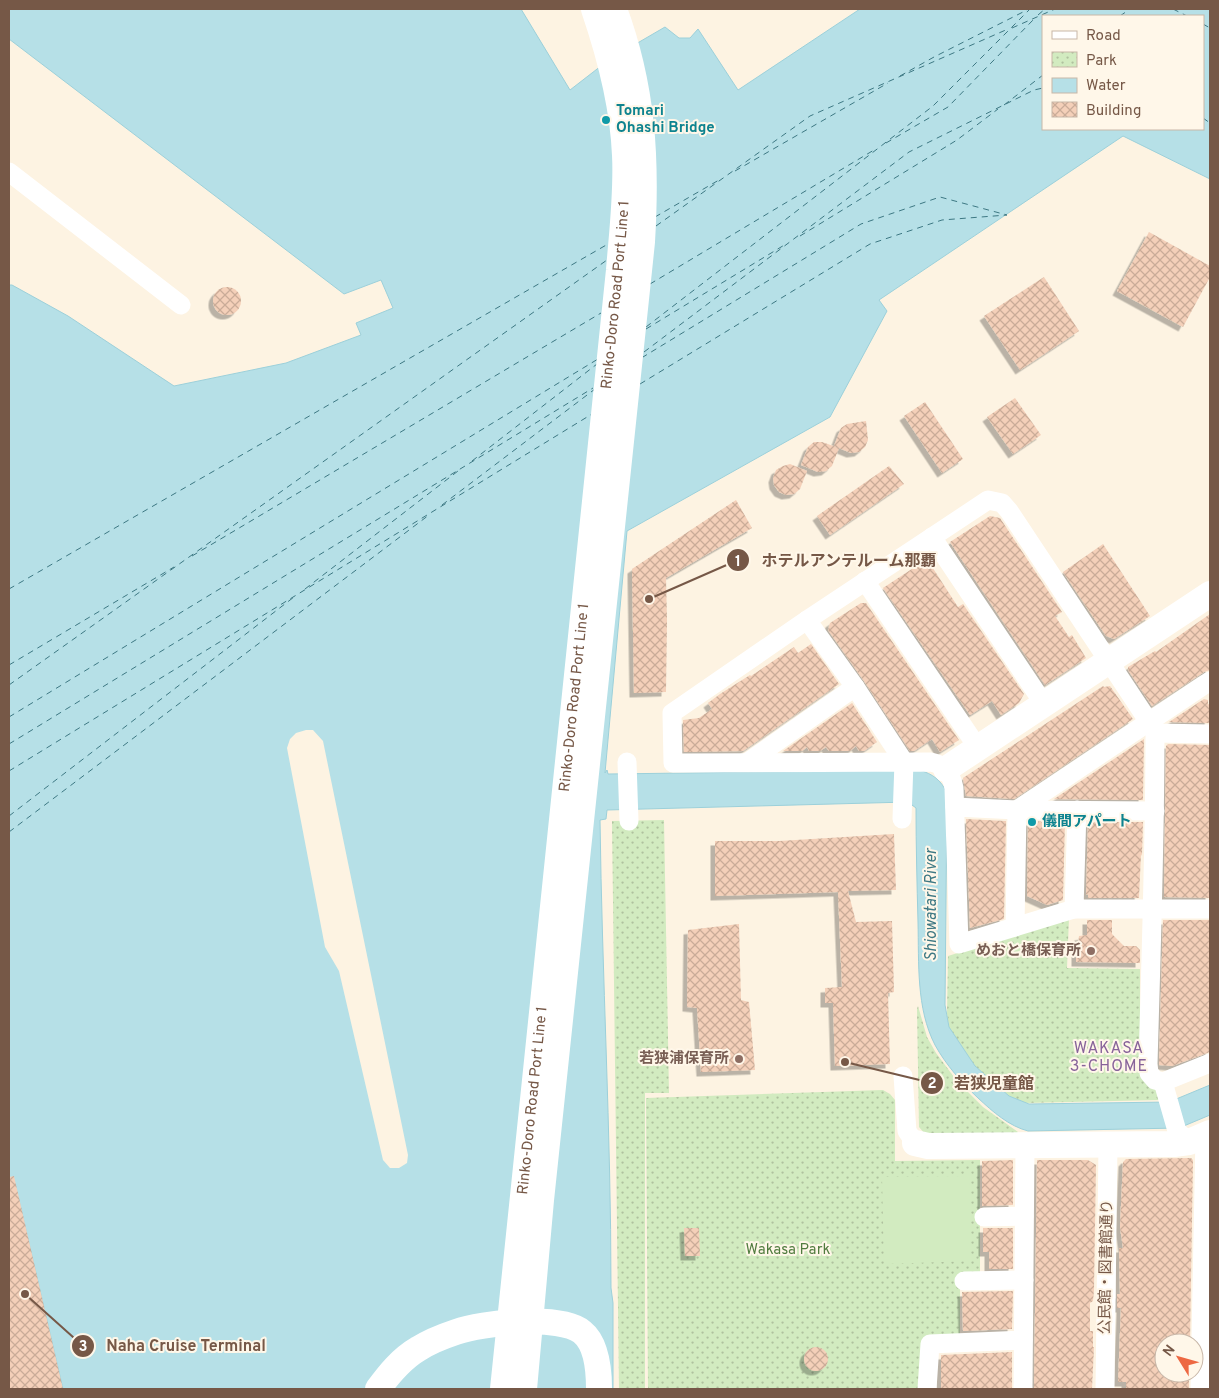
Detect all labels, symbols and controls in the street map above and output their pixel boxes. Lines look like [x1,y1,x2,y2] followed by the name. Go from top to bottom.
[1042,15,1204,130] legend
[1086,27,1121,46] text: Road
[1086,52,1117,71] text: Park
[1086,77,1126,96] text: Water
[616,102,715,138] place label: Tomari Ohashi Bridge
[1086,102,1141,121] text: Building
[600,114,612,126] marker: Tomari Ohashi Bridge
[597,200,634,390] street label: Rinko-Doro Road Port Line 1
[726,545,947,576] callout: ホテルアンテルーム那覇
[762,552,936,572] text: ホテルアンテルーム那覇
[735,553,741,572] text: 1
[555,603,594,793] street label: Rinko-Doro Road Port Line 1
[1042,813,1132,832] place label: 儀間アパート
[1026,816,1038,828] marker: 儀間アパート
[922,847,942,961] water label: Shiowatari River
[976,942,1081,961] place label: めおと橋保育所
[1085,945,1097,957] marker: めおと橋保育所
[514,1005,552,1196] street label: Rinko-Doro Road Port Line 1
[1070,1039,1148,1077] district label: WAKASA 3-CHOME
[639,1049,729,1069] place label: 若狭浦保育所
[733,1053,745,1065] marker: 若狭浦保育所
[919,1067,1044,1098] callout: 若狭児童館
[927,1075,937,1094] text: 2
[954,1075,1034,1095] text: 若狭児童館
[1096,1199,1118,1335] street label: 公民館・図書館通り
[746,1241,830,1260] park label: Wakasa Park
[71,1330,275,1361] callout: Naha Cruise Terminal
[1154,1333,1204,1383] north arrow
[106,1337,266,1357] text: Naha Cruise Terminal
[79,1338,88,1357] text: 3
[1160,1342,1180,1360] text: N

